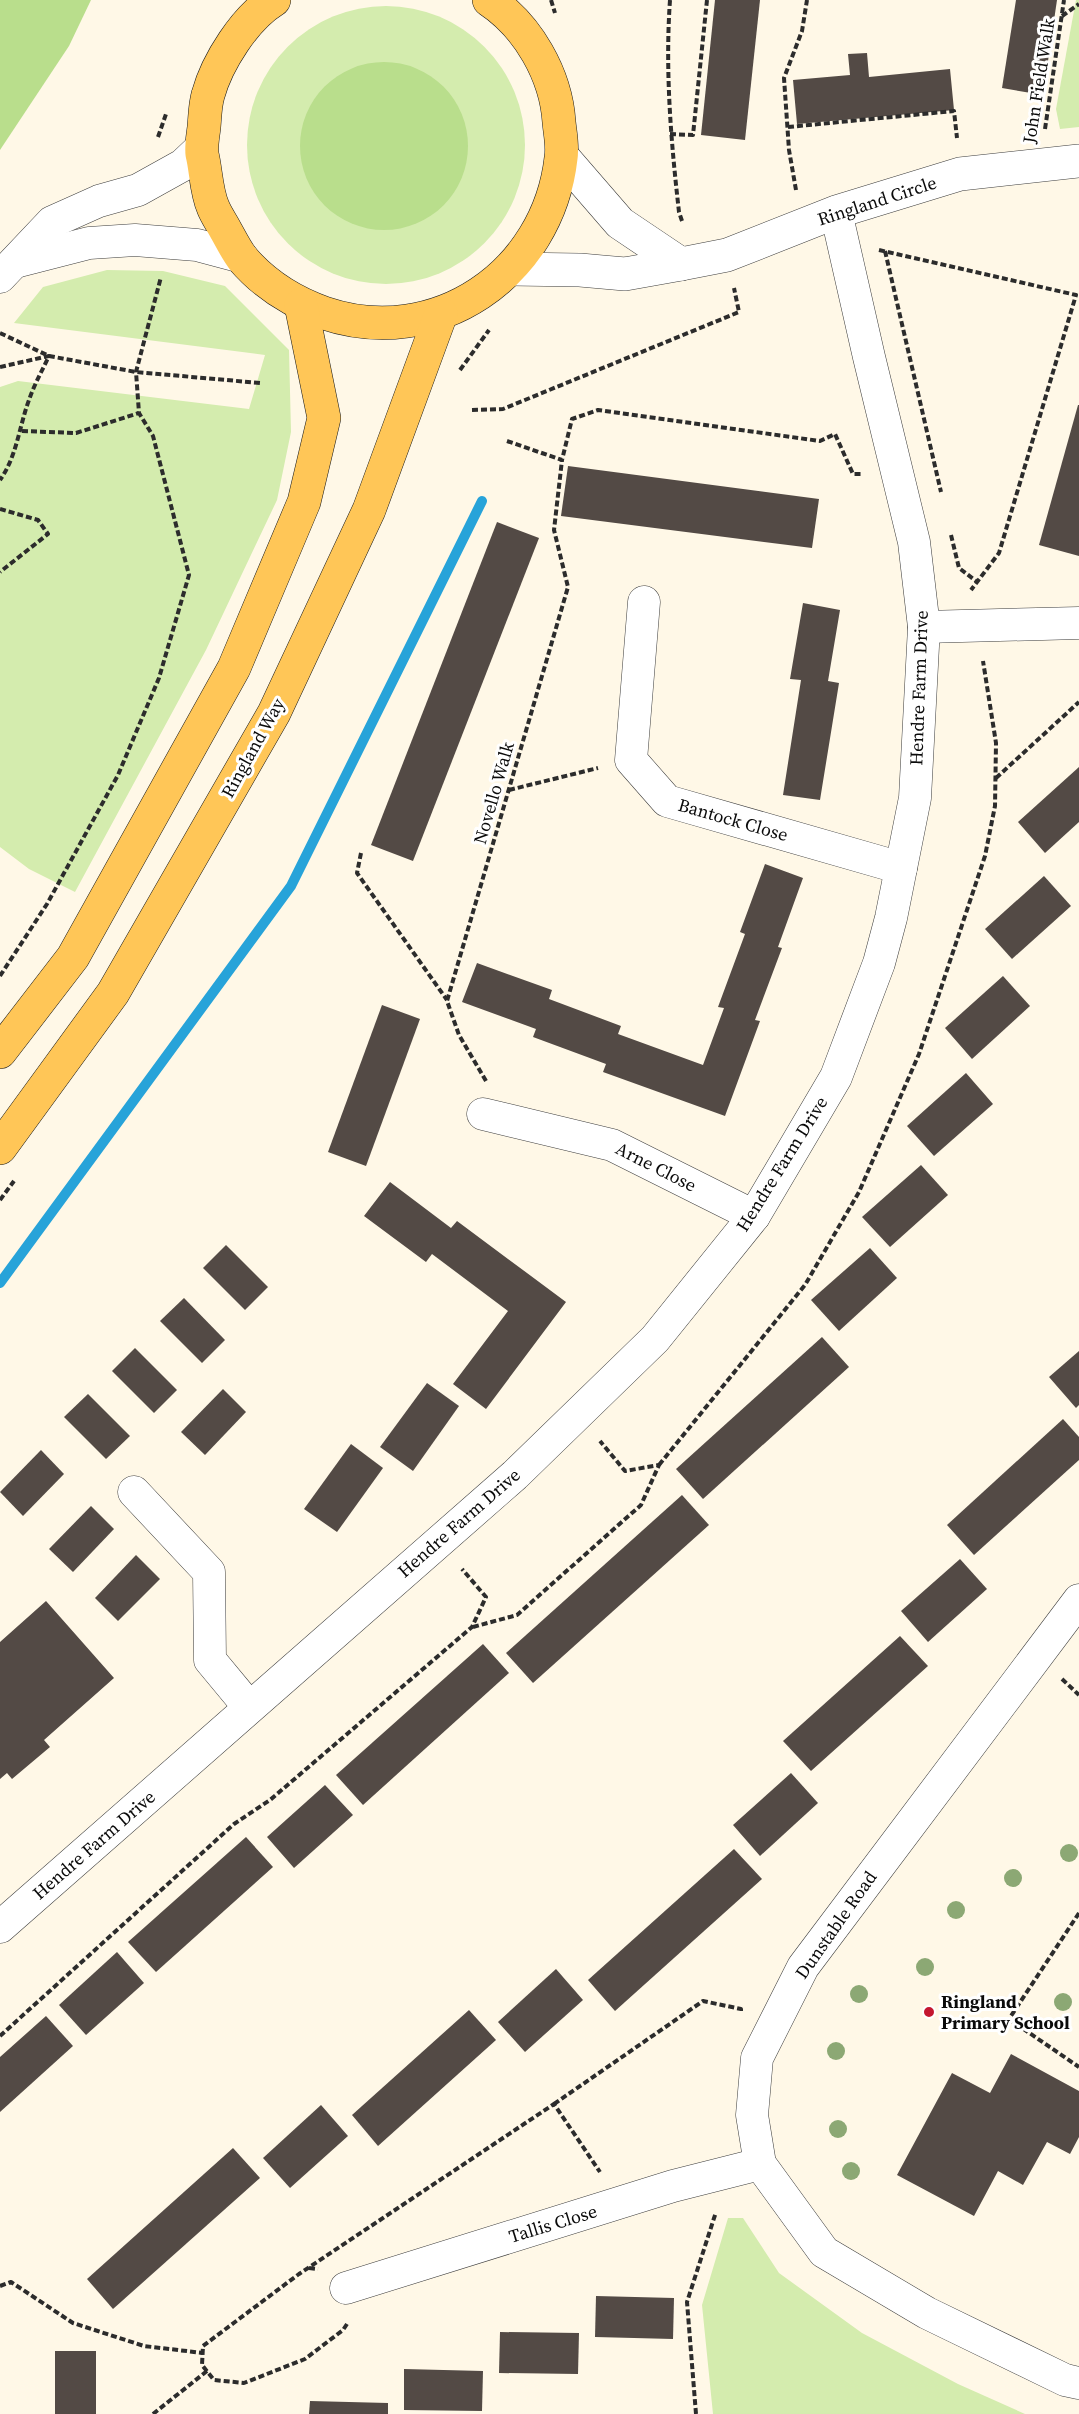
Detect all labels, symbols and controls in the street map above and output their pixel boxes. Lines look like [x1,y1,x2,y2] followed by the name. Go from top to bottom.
[1016,16,1061,146] street label: John Field Walk
[814,169,940,232] street label: Ringland Circle
[903,610,934,766] street label: Hendre Farm Drive
[215,693,291,802] street label: Ringland Way
[467,739,520,847] street label: Novello Walk
[675,792,791,847] street label: Bantock Close
[730,1091,833,1236] street label: Hendre Farm Drive
[612,1136,701,1198] street label: Arne Close
[392,1462,525,1583] street label: Hendre Farm Drive
[27,1784,160,1905] street label: Hendre Farm Drive
[789,1866,882,1984] street label: Dunstable Road
[941,1989,1070,2035] place label: Ringland Primary School
[922,2005,936,2019] marker: Ringland Primary School
[506,2198,600,2249] street label: Tallis Close

